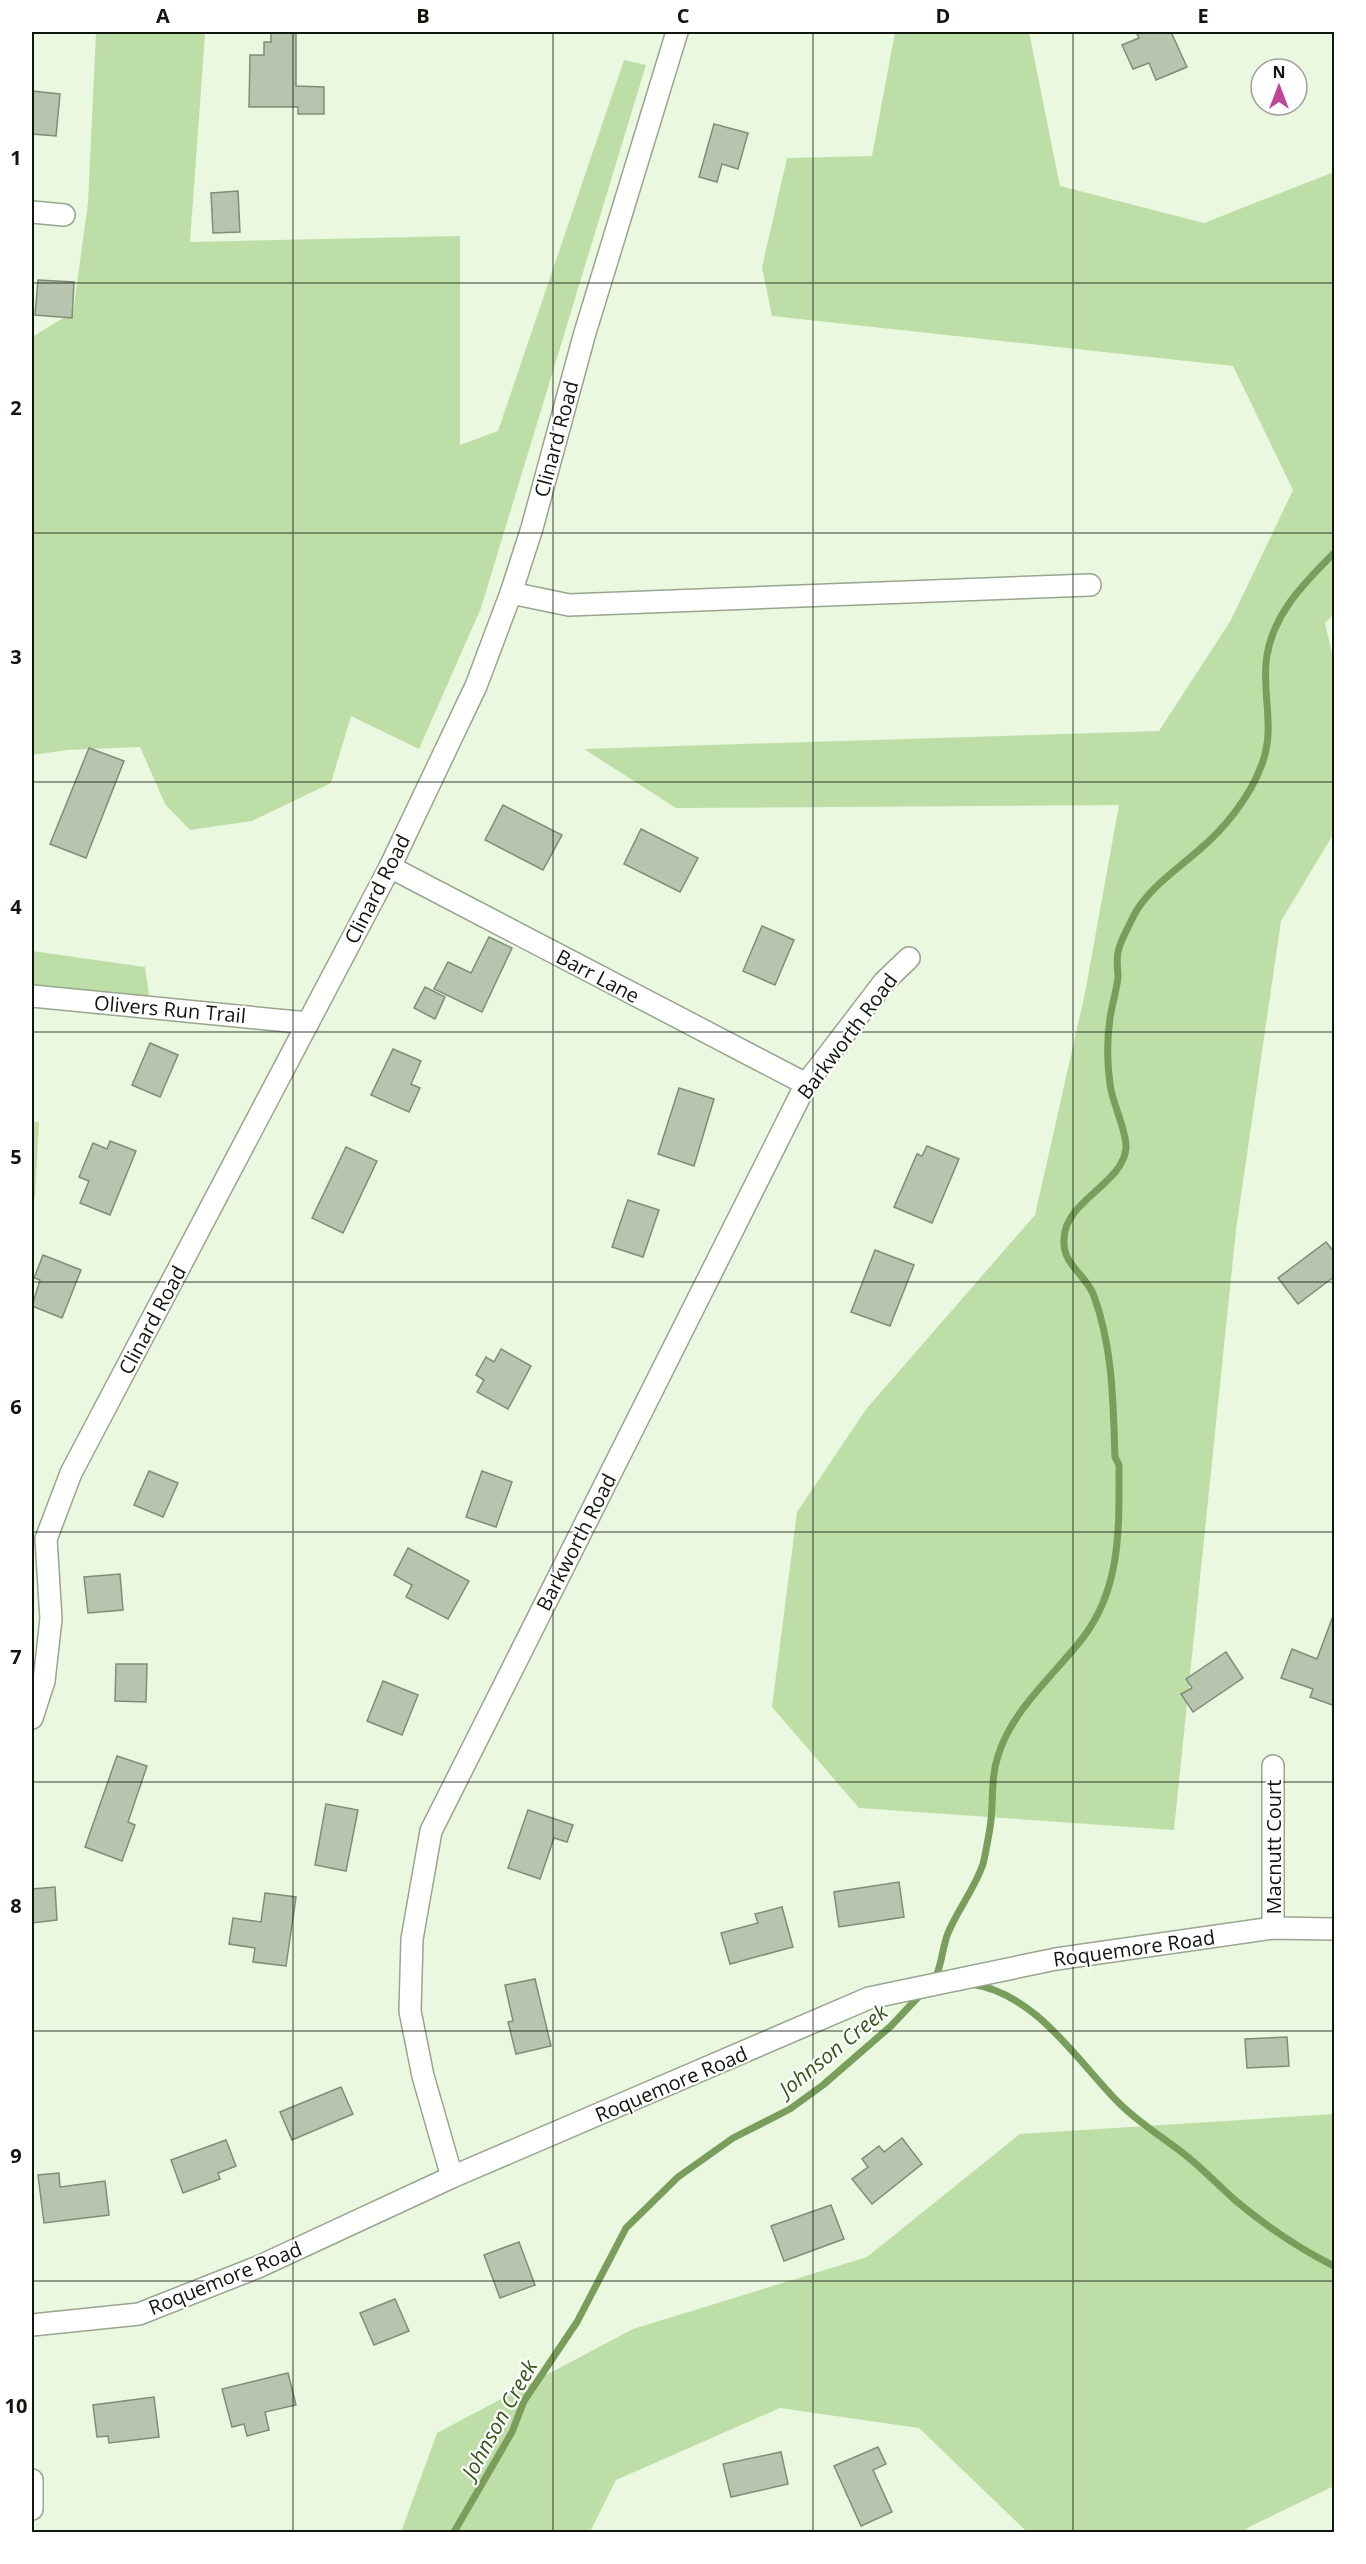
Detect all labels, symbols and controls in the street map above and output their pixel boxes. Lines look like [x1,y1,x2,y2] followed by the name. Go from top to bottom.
[156,2,170,29] text: A
[416,2,430,29] text: B
[677,2,690,29] text: C
[936,2,950,29] text: D
[1197,2,1209,29] text: E
[1249,57,1309,117] north arrow
[1272,61,1286,83] text: N
[10,144,22,171] text: 1
[528,378,584,500] street label: Clinard Road
[10,394,22,421] text: 2
[10,643,22,670] text: 3
[338,830,416,948] street label: Clinard Road
[10,893,22,920] text: 4
[552,943,644,1009] street label: Barr Lane
[791,968,903,1104] street label: Barkworth Road
[93,989,247,1029] street label: Olivers Run Trail
[10,1143,22,1170] text: 5
[112,1261,192,1379] street label: Clinard Road
[10,1393,22,1420] text: 6
[530,1469,622,1615] street label: Barkworth Road
[10,1643,22,1670] text: 7
[1260,1780,1287,1914] street label: Macnutt Court
[10,1892,22,1919] text: 8
[1051,1923,1217,1973] street label: Roquemore Road
[770,1997,894,2105] water label: Johnson Creek
[591,2040,751,2128] street label: Roquemore Road
[10,2142,22,2169] text: 9
[144,2235,306,2321] street label: Roquemore Road
[453,2354,544,2487] water label: Johnson Creek
[5,2392,27,2419] text: 10

